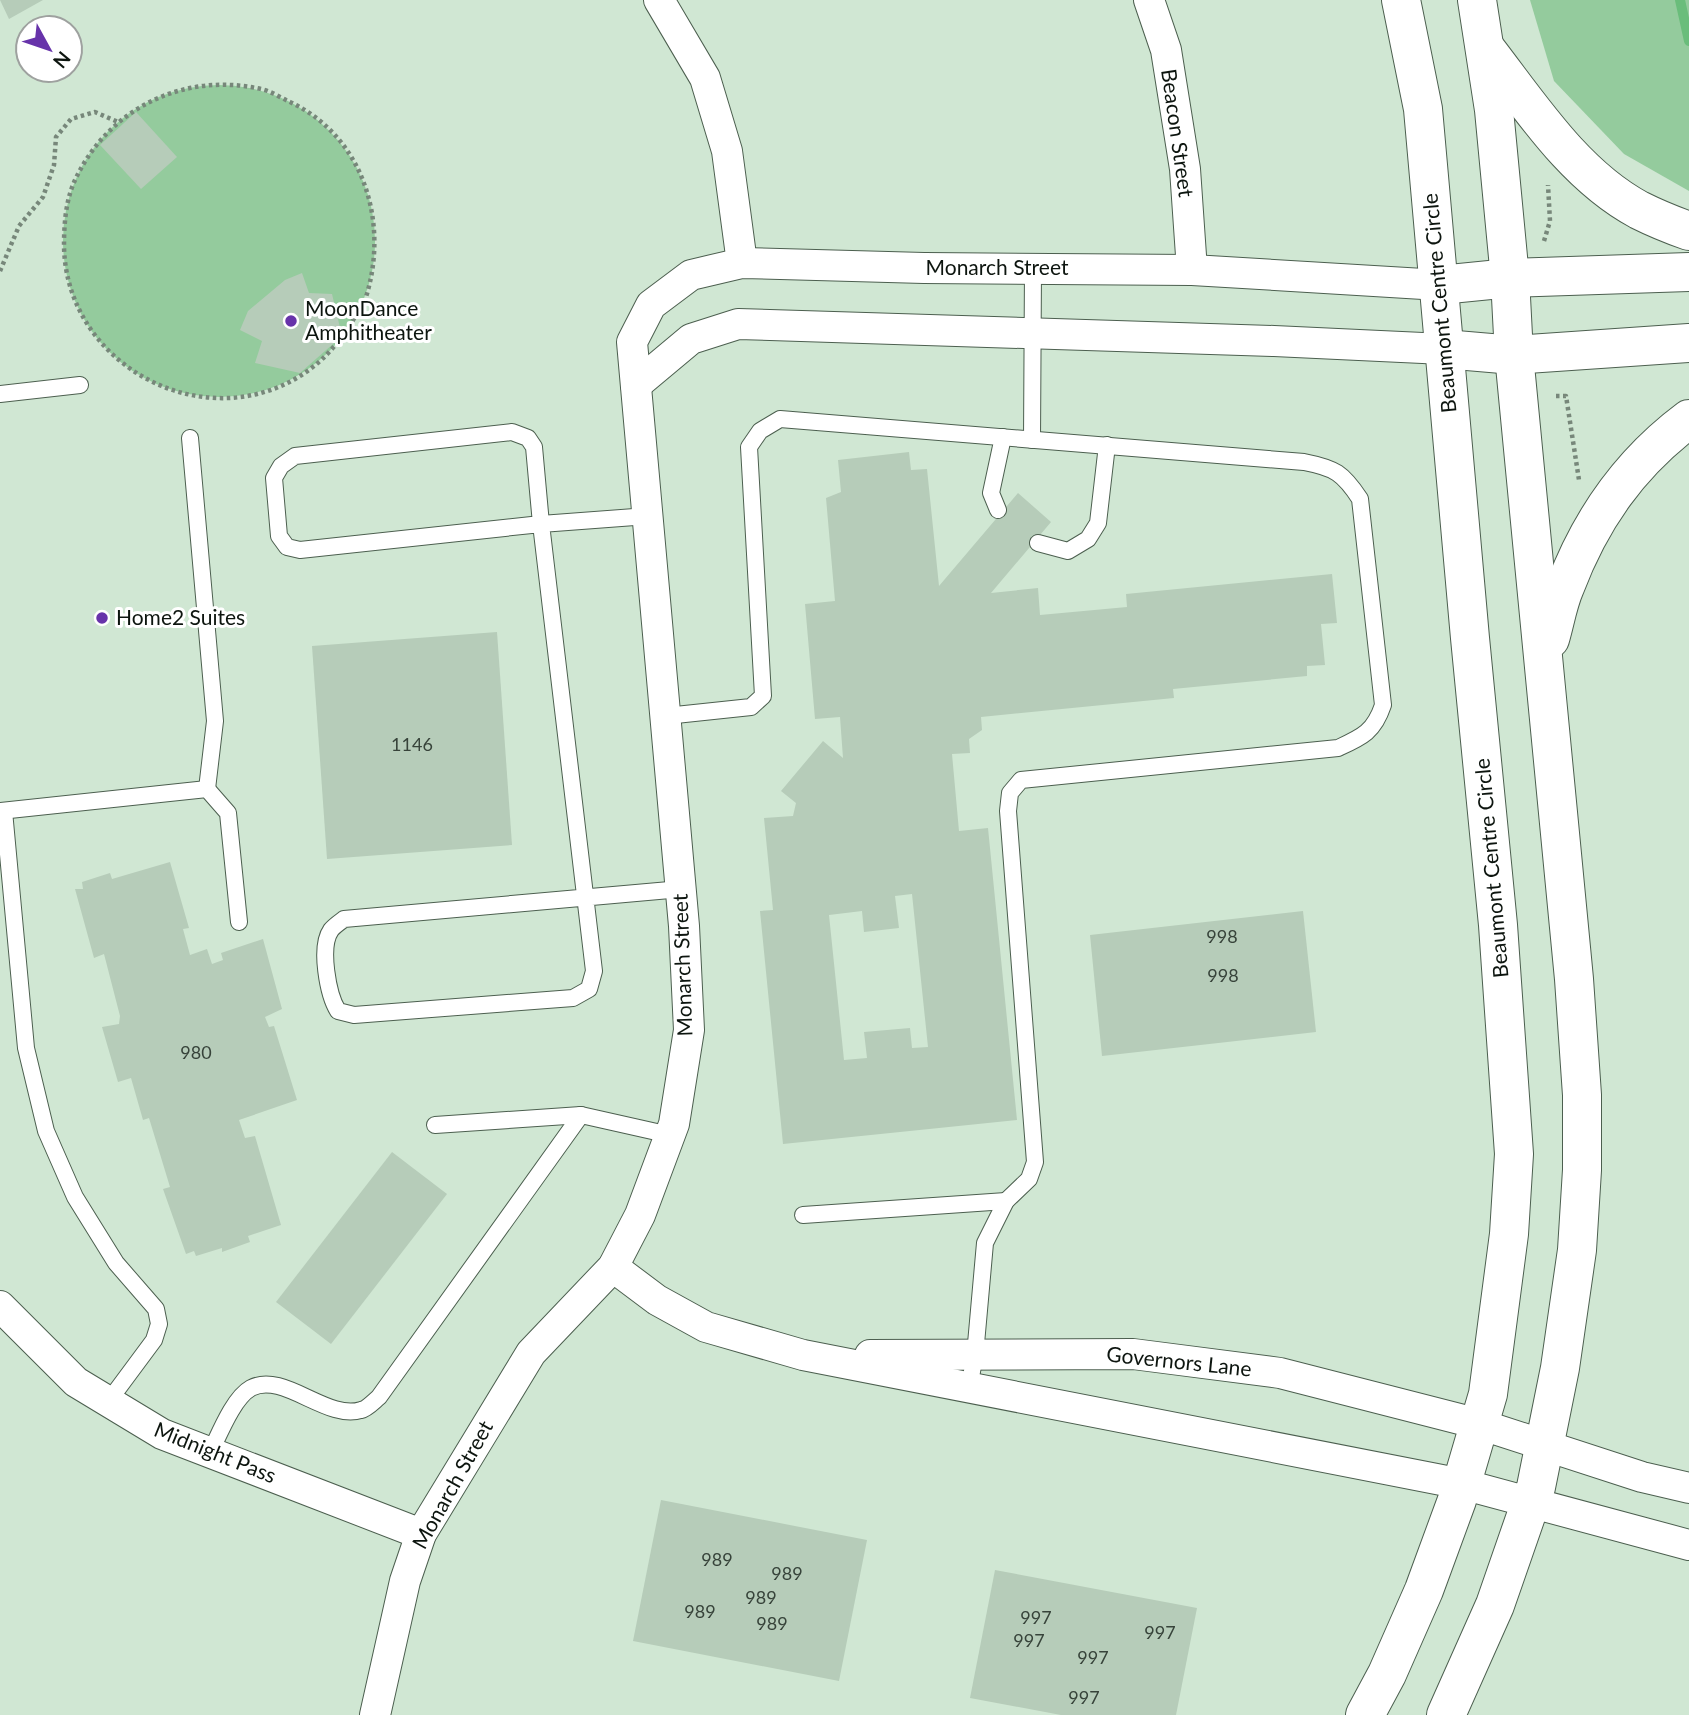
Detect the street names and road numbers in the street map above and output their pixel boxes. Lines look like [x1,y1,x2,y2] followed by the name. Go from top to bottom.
[1157,67,1200,199] street label: Beacon Street
[1416,192,1461,414] street label: Beaumont Centre Circle
[926,254,1069,279] street label: Monarch Street
[1468,757,1513,979] street label: Beaumont Centre Circle
[666,893,696,1037] street label: Monarch Street
[1105,1340,1253,1381] street label: Governors Lane
[406,1415,497,1553] street label: Monarch Street
[151,1416,280,1487] street label: Midnight Pass

